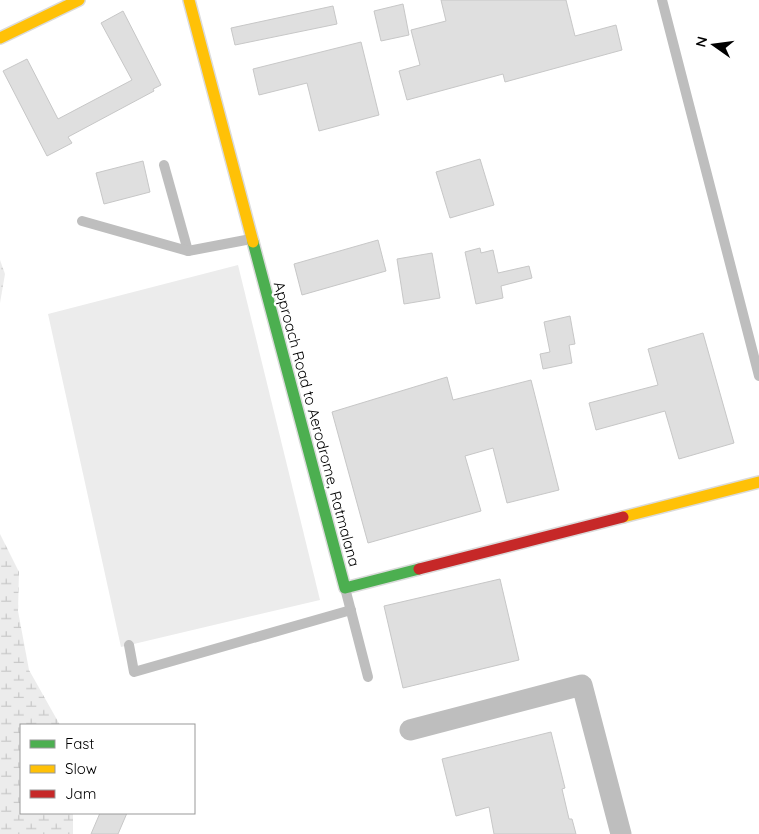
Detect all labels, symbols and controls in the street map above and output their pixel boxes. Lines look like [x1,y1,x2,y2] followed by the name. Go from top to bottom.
[689,20,739,70] north arrow
[691,35,711,49] text: N
[270,279,364,569] street label: Approach Road to Aerodrome, Ratmalana
[20,724,195,814] legend
[65,734,94,753] text: Fast
[65,759,97,778] text: Slow
[65,784,96,803] text: Jam

